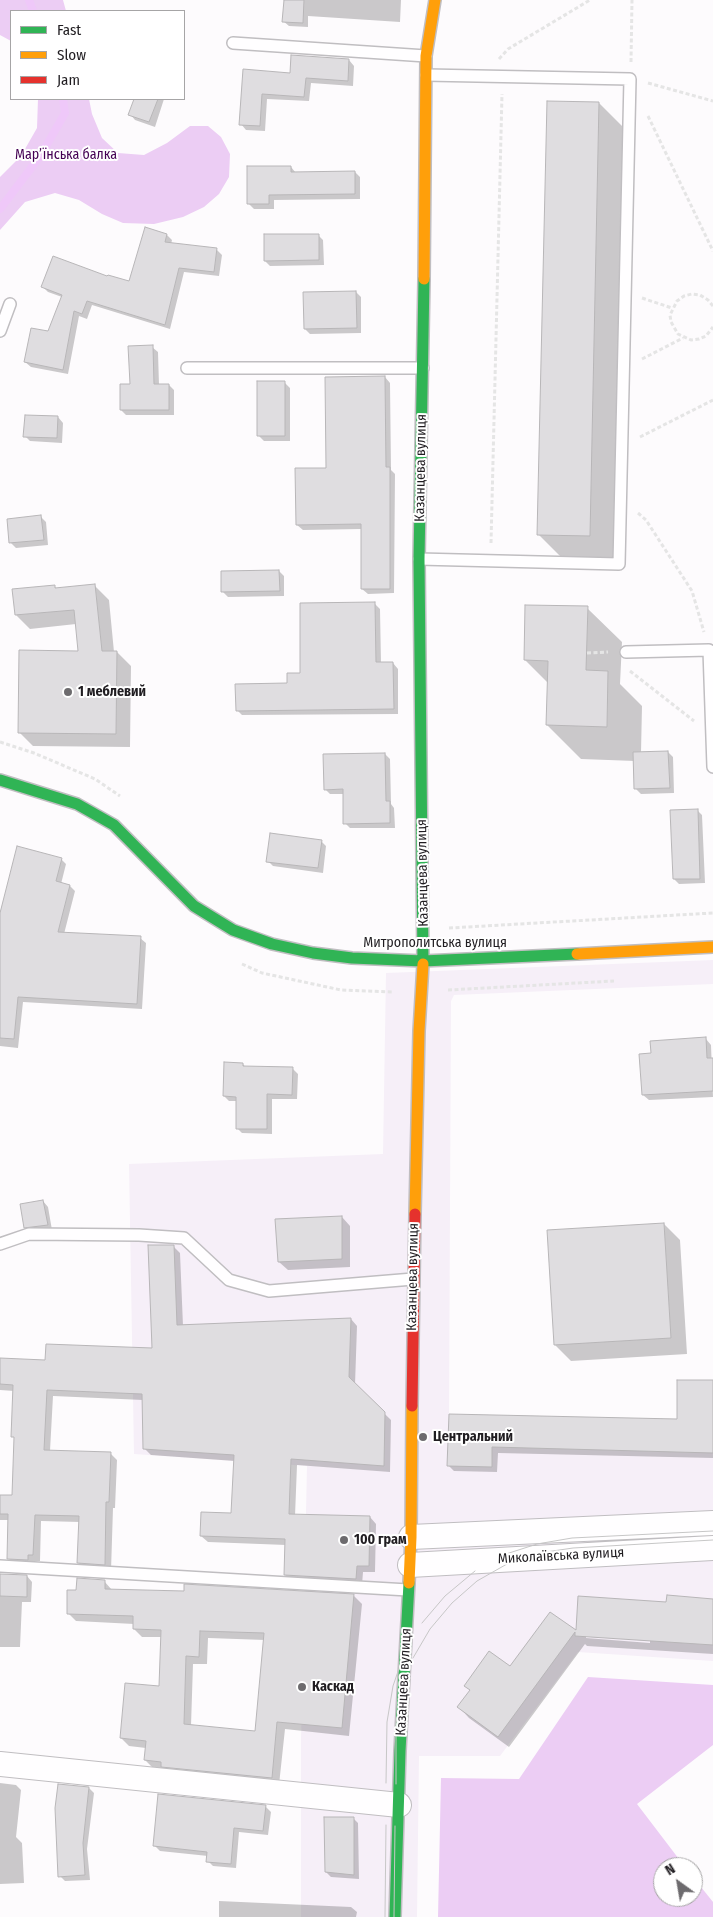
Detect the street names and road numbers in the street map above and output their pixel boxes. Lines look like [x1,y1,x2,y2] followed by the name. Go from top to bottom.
[412,414,430,522] street label: Казанцева вулиця
[414,819,432,927] street label: Казанцева вулиця
[363,935,507,951] street label: Митрополитська вулиця
[404,1223,422,1331] street label: Казанцева вулиця
[497,1544,625,1568] street label: Миколаївська вулиця
[393,1628,415,1736] street label: Казанцева вулиця

